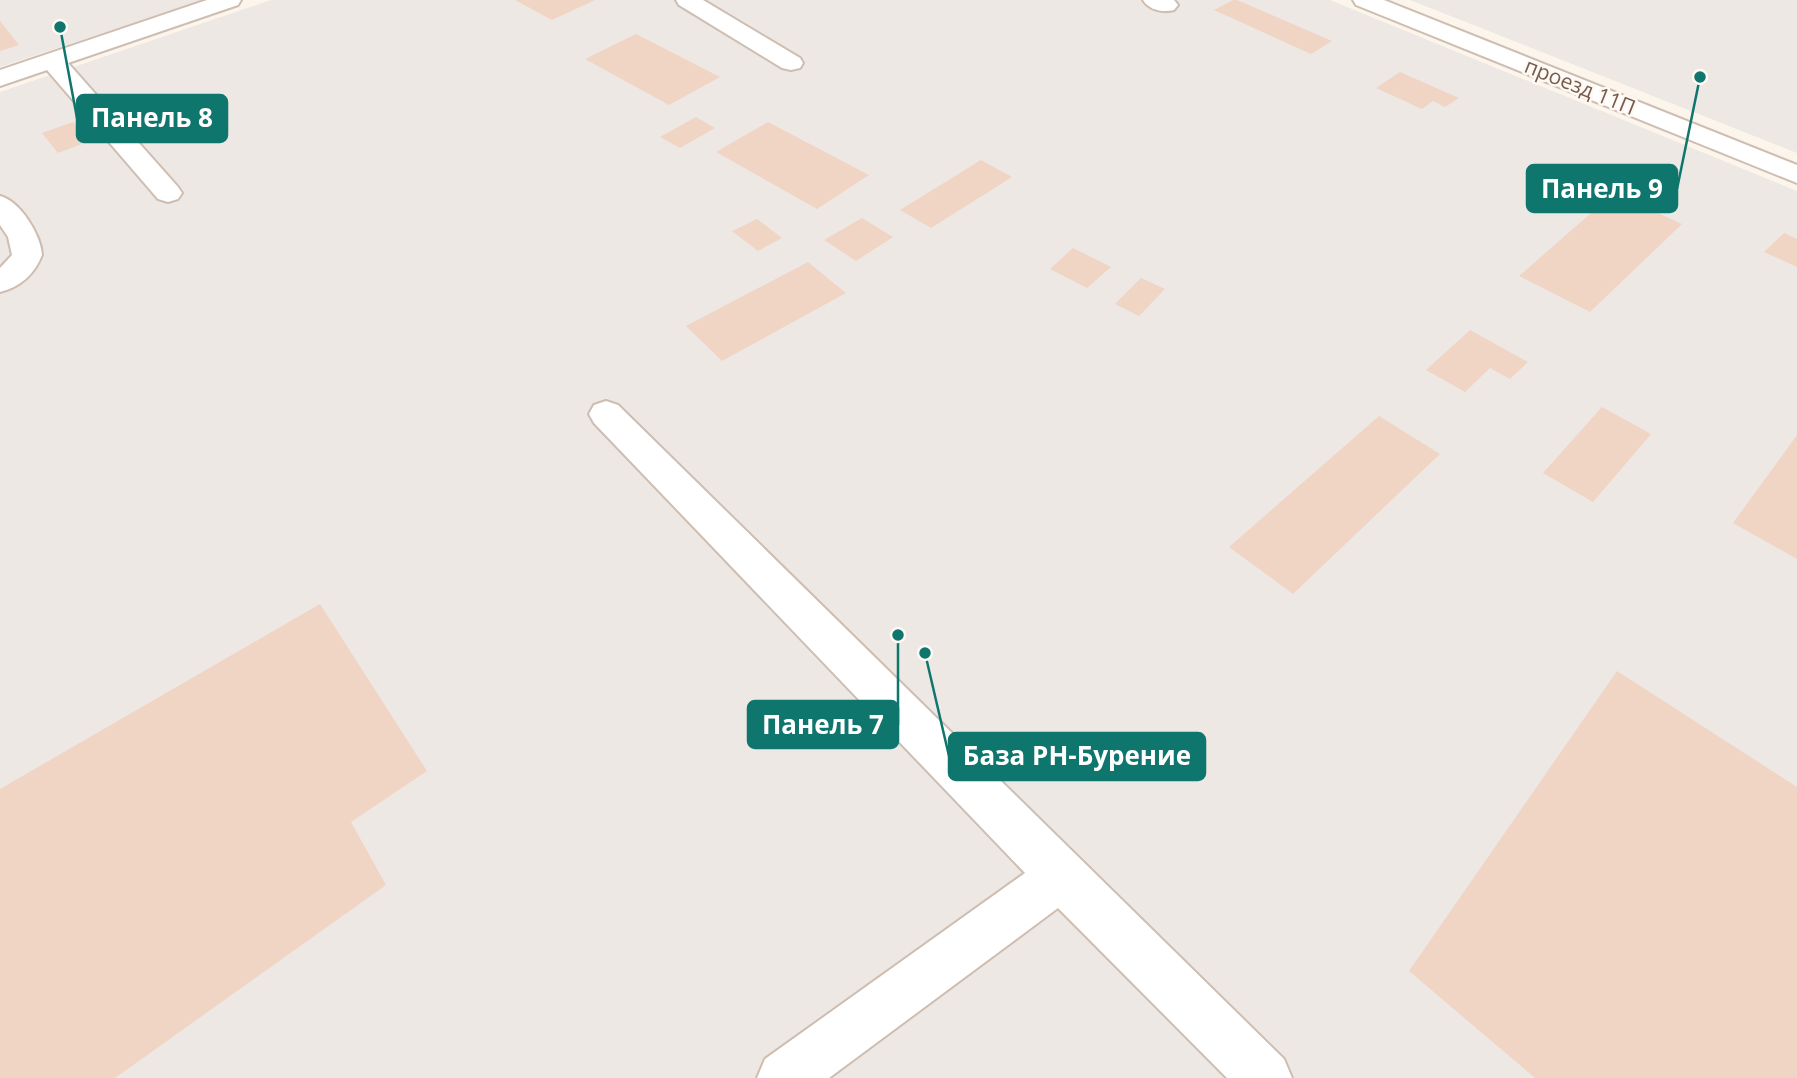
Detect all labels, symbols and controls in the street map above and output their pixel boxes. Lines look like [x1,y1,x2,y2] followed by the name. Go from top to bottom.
[1521,51,1640,121] street label: проезд 11П
[77,95,227,142] callout: Панель 8
[91,99,213,135] text: Панель 8
[1527,165,1677,212] callout: Панель 9
[1541,170,1663,206] text: Панель 9
[748,701,898,748] callout: Панель 7
[762,706,884,742] text: Панель 7
[949,733,1205,780] callout: База РН-Бурение
[963,737,1191,773] text: База РН-Бурение

